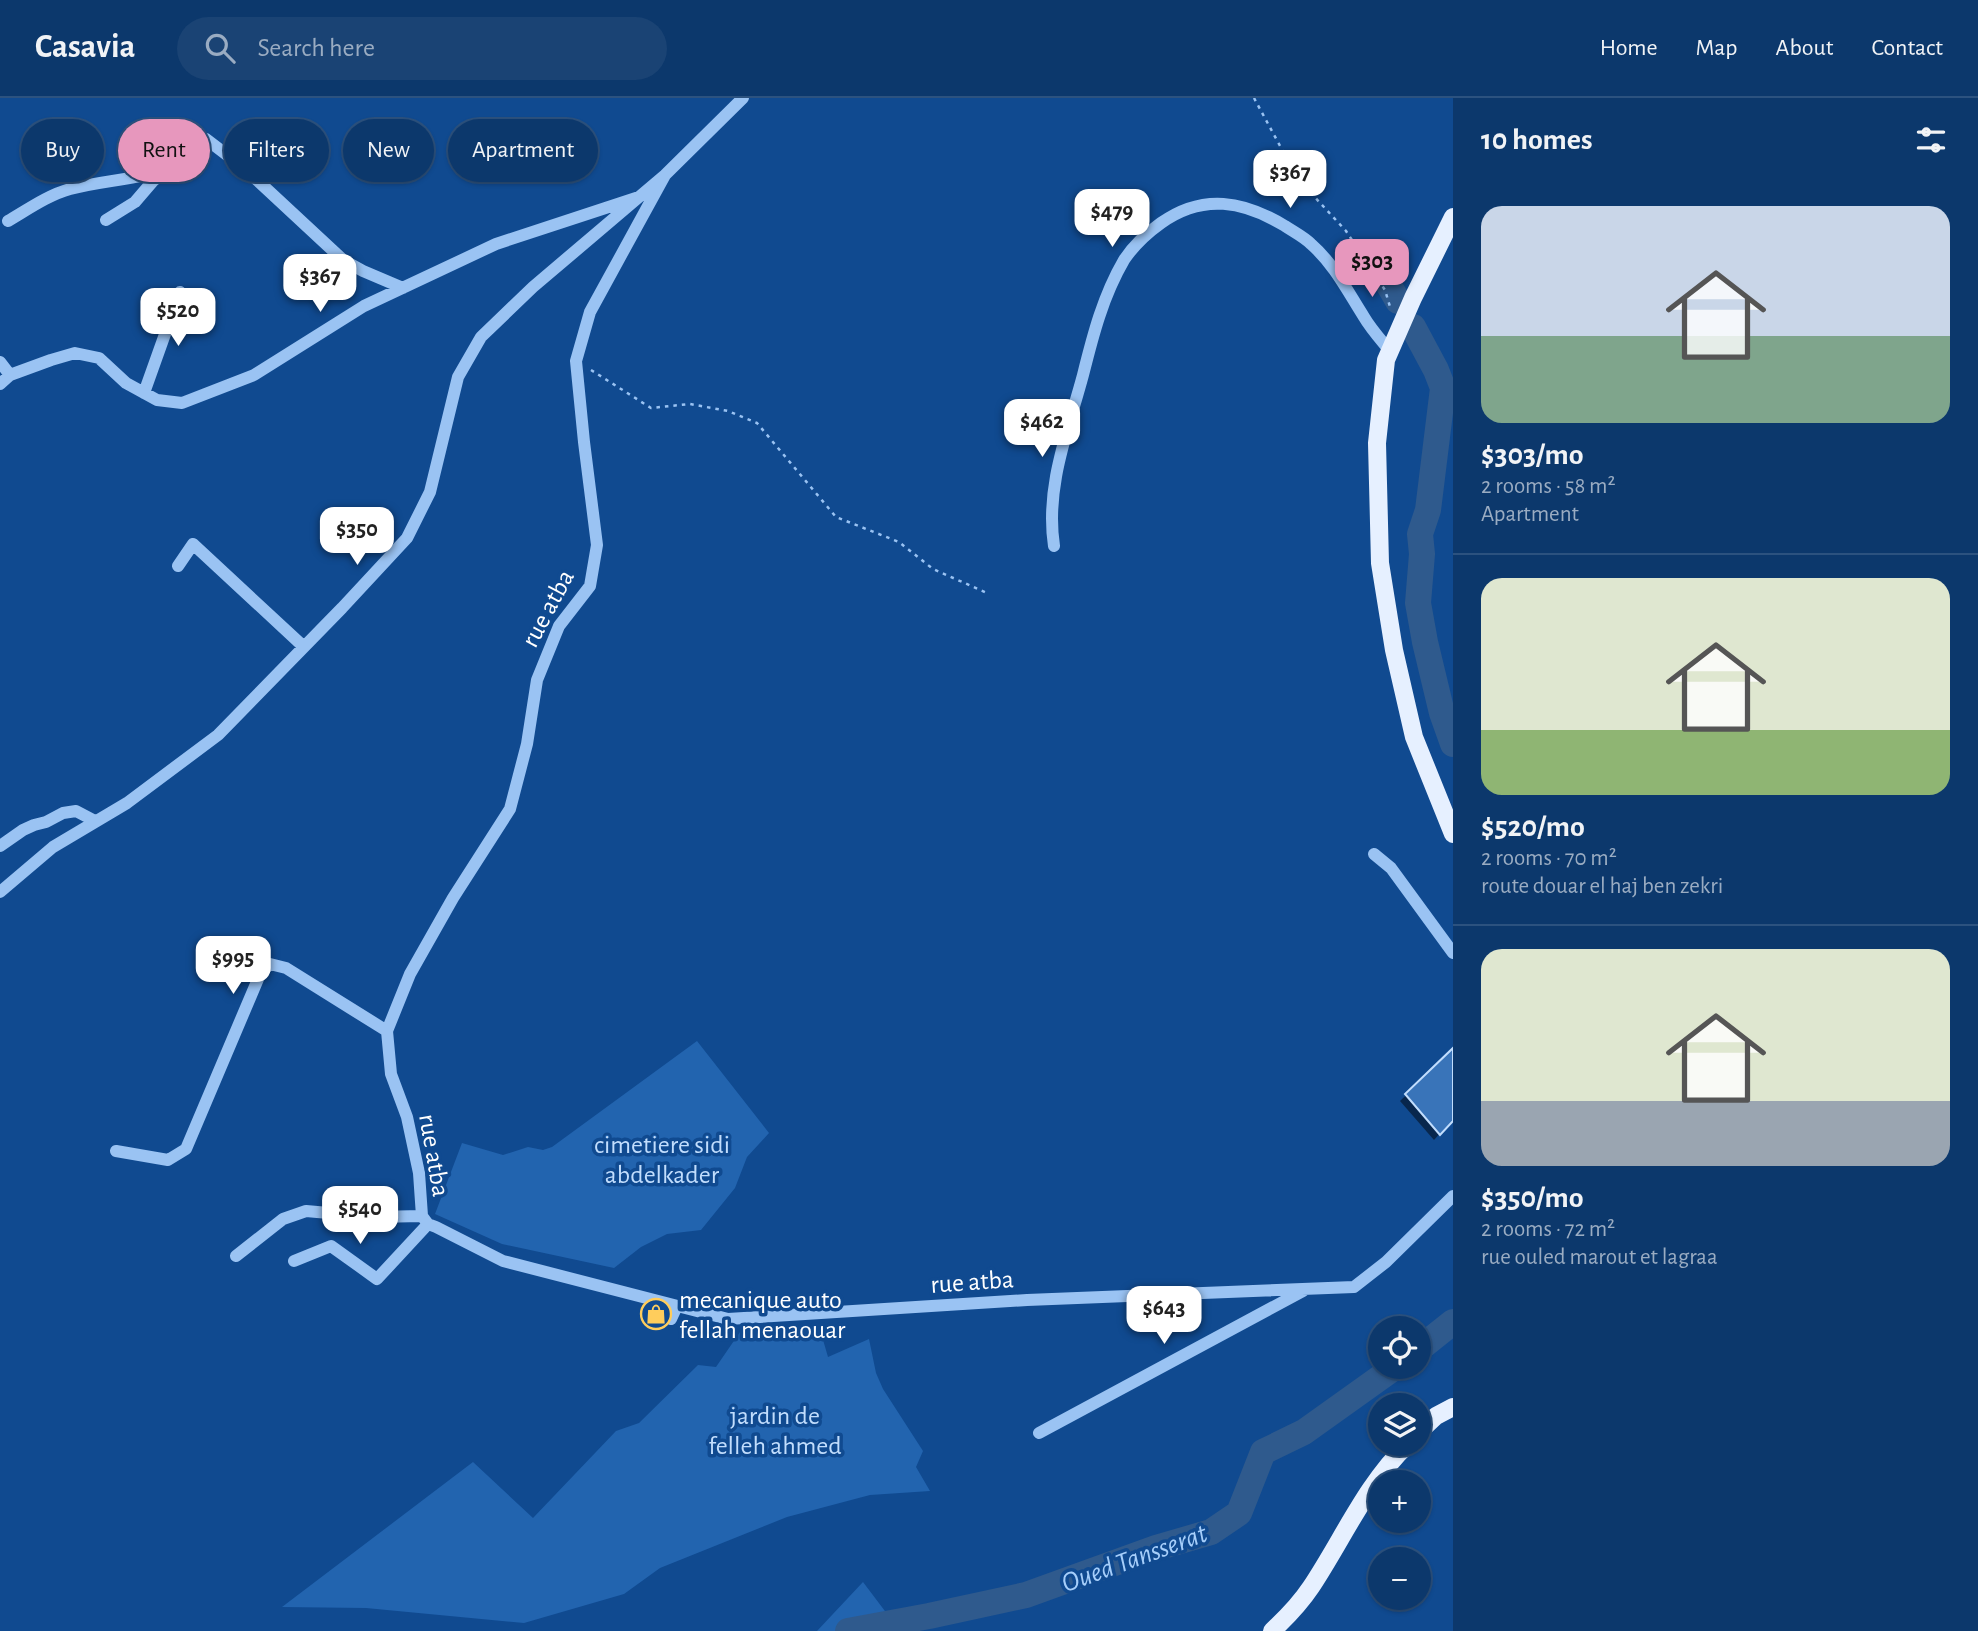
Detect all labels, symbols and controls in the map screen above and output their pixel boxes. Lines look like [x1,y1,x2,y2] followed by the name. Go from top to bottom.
[177,17,667,80] search box
[201,29,239,67] icon: search
[35,31,135,64] text: Casavia
[257,35,375,61] text: Search here
[1600,36,1658,60] text: Home
[1696,36,1738,60] text: Map
[1776,36,1833,60] text: About
[1871,36,1943,60] text: Contact
[21,119,104,182] chip: Buy
[118,119,210,182] chip: Rent
[224,119,329,182] chip: Filters
[343,119,434,182] chip: New
[448,119,598,182] chip: Apartment
[1912,121,1950,159] icon: filters
[1481,125,1592,155] text: 10 homes
[1249,150,1331,210] pin: $367
[1269,161,1311,184] text: $367
[1071,190,1153,249] pin: $479
[1091,200,1133,223] text: $479
[1331,240,1413,299] pin: $303
[1351,250,1393,273] text: $303
[1653,252,1779,378] icon: home
[279,254,361,314] pin: $367
[299,265,341,288] text: $367
[137,288,219,348] pin: $520
[156,299,200,322] text: $520
[1001,400,1083,459] pin: $462
[1020,410,1064,433] text: $462
[1481,440,1584,470] text: $303/mo
[1481,475,1616,498] text: 2 rooms · 58 m²
[1481,503,1579,526] text: Apartment
[316,508,398,567] pin: $350
[336,518,378,541] text: $350
[517,565,579,651] street label: rue atba
[1653,624,1779,750] icon: home
[1481,812,1585,842] text: $520/mo
[1481,847,1617,870] text: 2 rooms · 70 m²
[1481,875,1723,898] text: route douar el haj ben zekri
[192,936,274,996] pin: $995
[212,947,254,970] text: $995
[1653,995,1779,1121] icon: home
[414,1112,454,1199] street label: rue atba
[594,1132,730,1188] park label: cimetiere sidi abdelkader
[1481,1183,1584,1213] text: $350/mo
[319,1186,401,1246] pin: $540
[338,1197,382,1220] text: $540
[1481,1218,1615,1241] text: 2 rooms · 72 m²
[1481,1246,1718,1269] text: rue ouled marout et lagraa
[929,1266,1015,1298] street label: rue atba
[1123,1286,1205,1346] pin: $643
[679,1287,846,1343] place label: mecanique auto fellah menaouar
[639,1297,673,1331] shop icon: mecanique auto fellah menaouar
[1143,1297,1185,1320] text: $643
[1368,1316,1431,1610] map controls
[1368,1316,1431,1379] button: locate
[1368,1393,1431,1456] button: layers
[708,1403,842,1459] park label: jardin de felleh ahmed
[1368,1470,1431,1533] button: +
[1058,1519,1212,1598] water label: Oued Tansserat
[1368,1547,1431,1610] button: −

